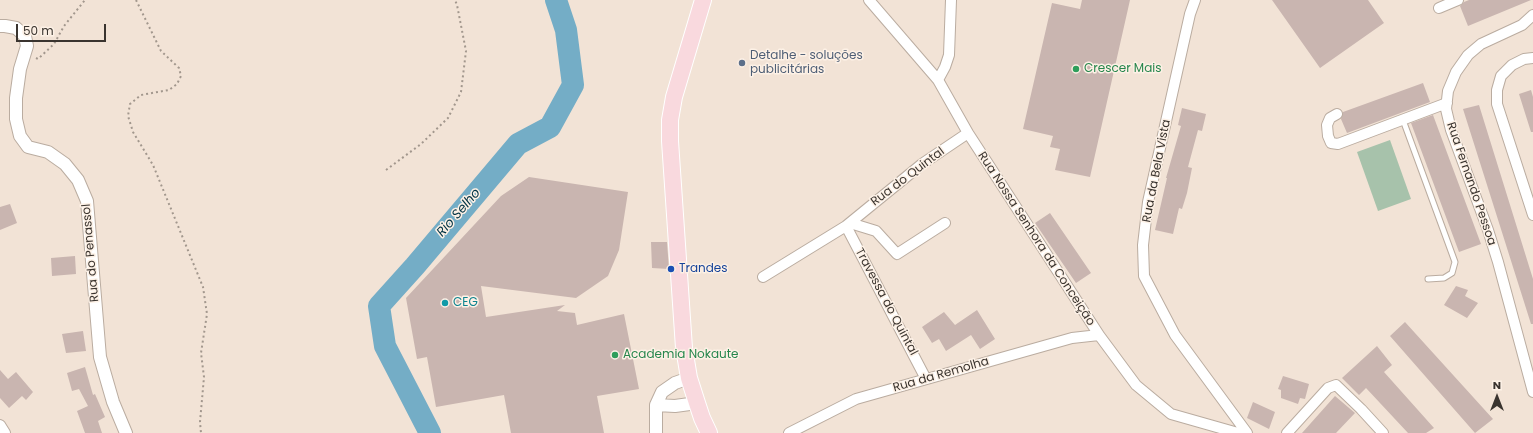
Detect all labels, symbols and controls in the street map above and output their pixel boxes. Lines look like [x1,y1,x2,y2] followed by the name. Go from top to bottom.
[18,16,108,42] scale bar
[23,22,54,39] text: 50 m
[750,49,863,77] place label: Detalhe - soluções publicitárias
[737,58,747,68] marker: Detalhe - soluções publicitárias
[1084,62,1162,76] place label: Crescer Mais
[1071,64,1081,74] marker: Crescer Mais
[1140,118,1174,224] street label: Rua da Bela Vista
[1443,120,1499,248] street label: Rua Fernando Pessoa
[868,145,948,209] street label: Rua do Quintal
[974,149,1098,329] street label: Rua Nossa Senhora da Conceição
[434,186,484,240] water label: Rio Selho
[80,203,102,303] street label: Rua do Penassol
[852,246,920,358] street label: Travessa do Quintal
[679,262,728,276] place label: Trandes
[666,264,676,274] marker: Trandes
[453,296,478,310] place label: CEG
[440,298,450,308] marker: CEG
[623,348,739,362] place label: Academia Nokaute
[610,350,620,360] marker: Academia Nokaute
[891,354,991,396] street label: Rua da Remolha
[1477,377,1517,417] north arrow
[1493,377,1501,393] text: N

